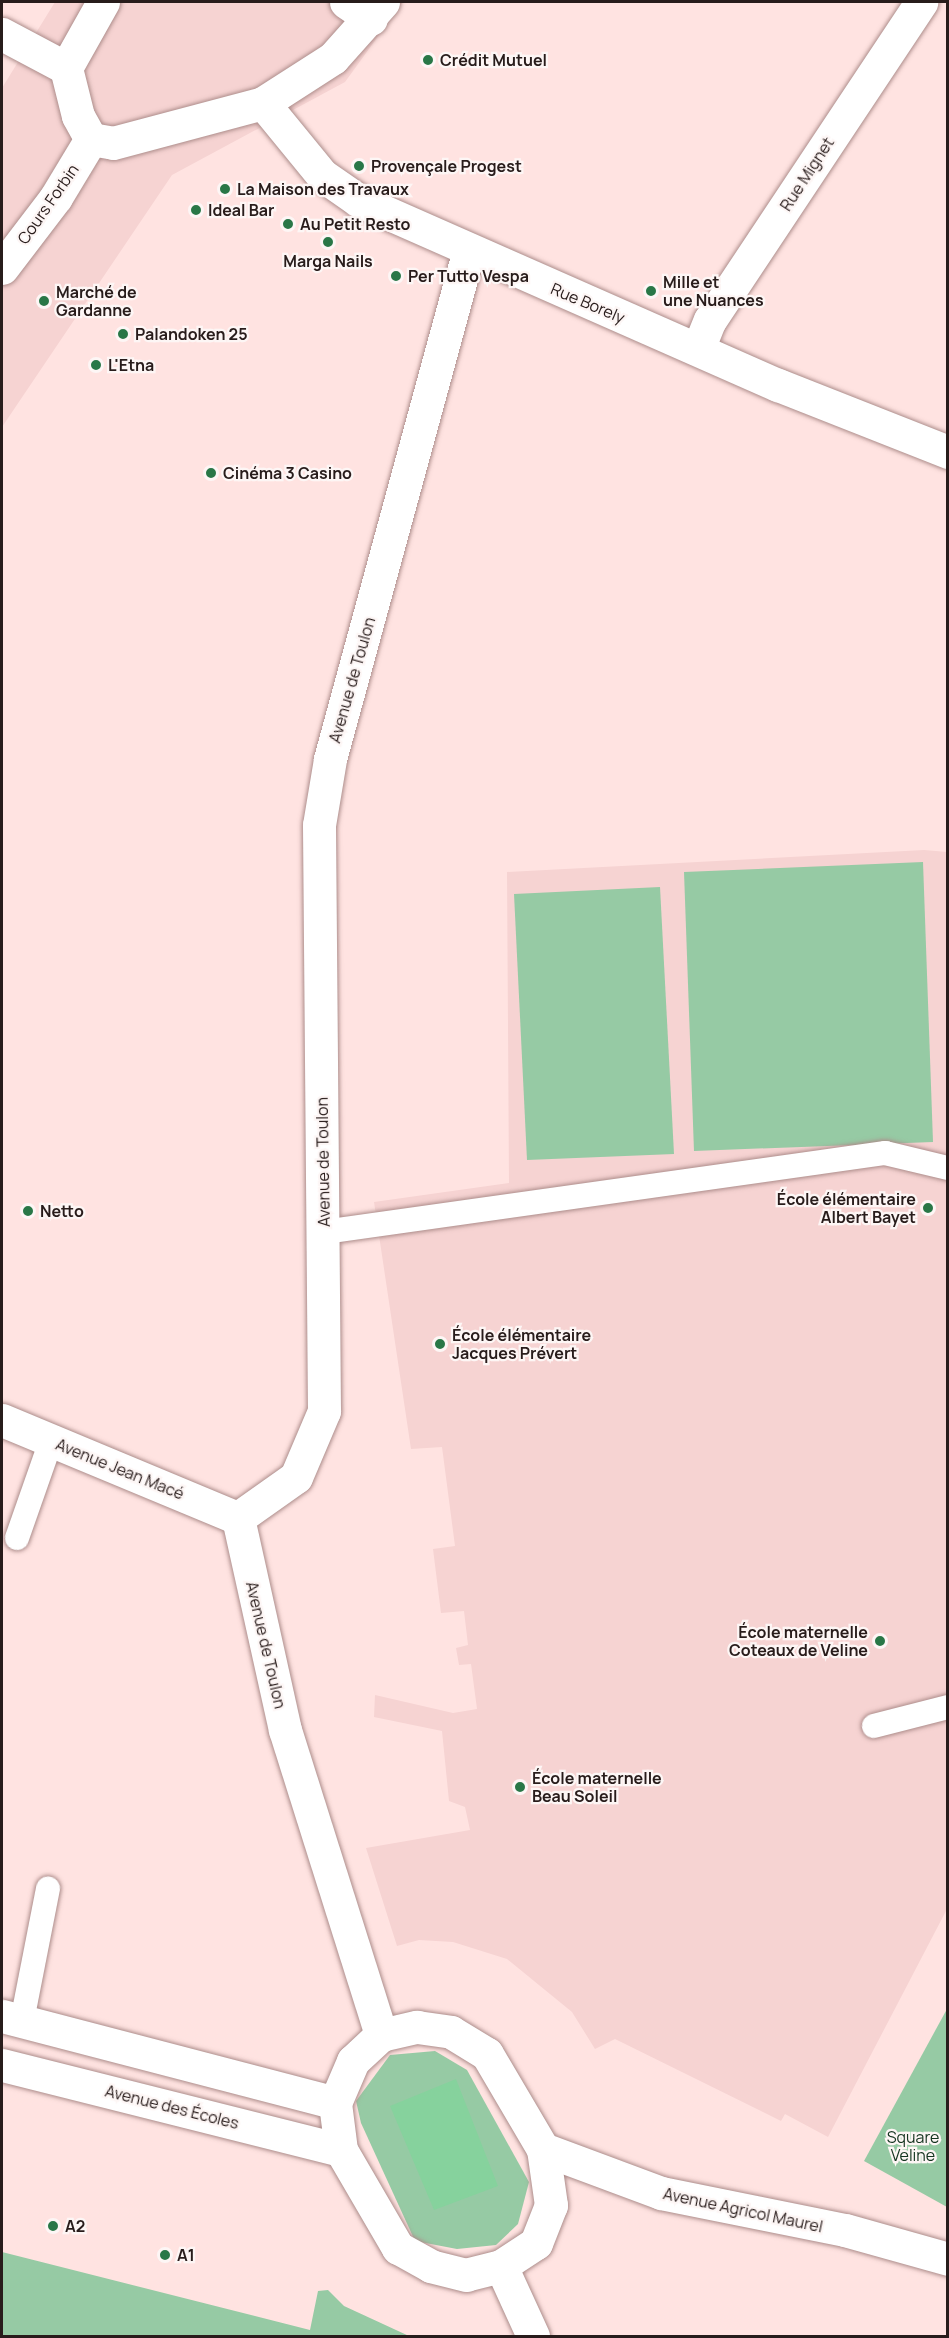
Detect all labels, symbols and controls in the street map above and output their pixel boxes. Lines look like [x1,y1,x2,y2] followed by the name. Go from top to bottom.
[440,50,547,70] place label: Crédit Mutuel
[421,53,435,67] marker: Crédit Mutuel
[776,134,838,214] street label: Rue Mignet
[371,156,522,176] place label: Provençale Progest
[352,159,366,173] marker: Provençale Progest
[13,160,83,248] street label: Cours Forbin
[237,179,409,199] place label: La Maison des Travaux
[218,182,232,196] marker: La Maison des Travaux
[208,200,274,220] place label: Ideal Bar
[189,203,203,217] marker: Ideal Bar
[300,214,410,234] place label: Au Petit Resto
[281,217,295,231] marker: Au Petit Resto
[321,235,335,249] marker: Marga Nails
[283,251,373,271] place label: Marga Nails
[408,266,529,286] place label: Per Tutto Vespa
[389,269,403,283] marker: Per Tutto Vespa
[663,272,764,310] place label: Mille et une Nuances
[548,279,628,327] street label: Rue Borely
[56,282,137,320] place label: Marché de Gardanne
[644,284,658,298] marker: Mille et une Nuances
[37,294,51,308] marker: Marché de Gardanne
[135,324,248,344] place label: Palandoken 25
[116,327,130,341] marker: Palandoken 25
[108,355,154,375] place label: L'Etna
[89,358,103,372] marker: L'Etna
[223,463,352,483] place label: Cinéma 3 Casino
[204,466,218,480] marker: Cinéma 3 Casino
[325,615,379,745] street label: Avenue de Toulon
[312,1097,334,1227] street label: Avenue de Toulon
[777,1189,916,1227] place label: École élémentaire Albert Bayet
[40,1201,84,1221] place label: Netto
[921,1201,935,1215] marker: École élémentaire Albert Bayet
[21,1204,35,1218] marker: Netto
[452,1325,591,1363] place label: École élémentaire Jacques Prévert
[433,1337,447,1351] marker: École élémentaire Jacques Prévert
[53,1434,187,1504] street label: Avenue Jean Macé
[242,1580,290,1710] street label: Avenue de Toulon
[729,1622,868,1660] place label: École maternelle Coteaux de Veline
[873,1634,887,1648] marker: École maternelle Coteaux de Veline
[532,1768,662,1806] place label: École maternelle Beau Soleil
[513,1780,527,1794] marker: École maternelle Beau Soleil
[103,2081,241,2133] street label: Avenue des Écoles
[887,2127,939,2165] park label: Square Veline
[661,2184,825,2236] street label: Avenue Agricol Maurel
[65,2216,85,2236] place label: A2
[46,2219,60,2233] marker: A2
[177,2245,195,2265] place label: A1
[158,2248,172,2262] marker: A1

